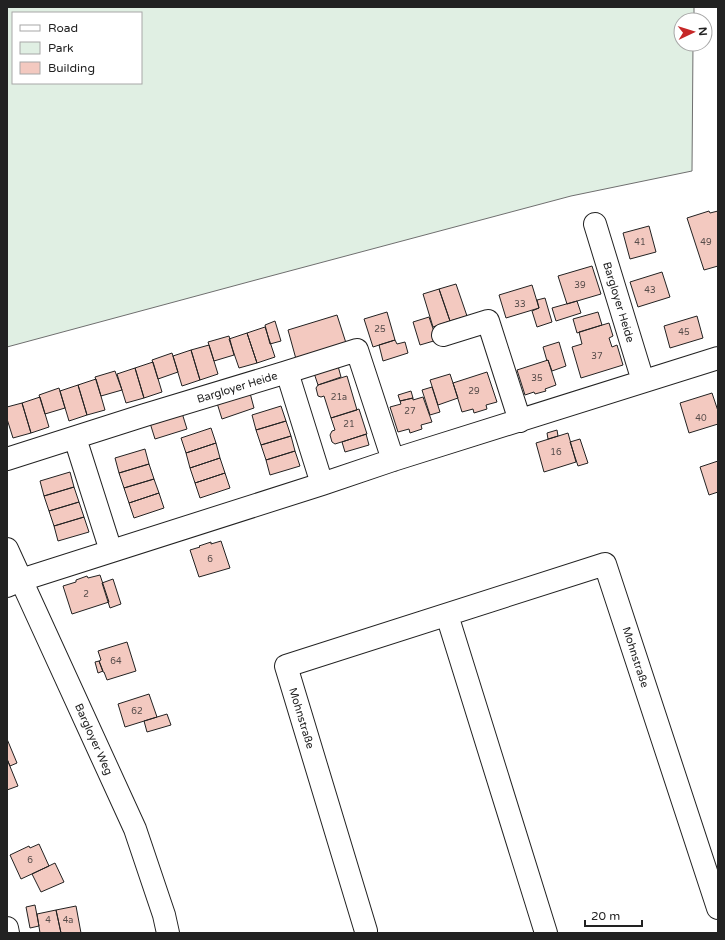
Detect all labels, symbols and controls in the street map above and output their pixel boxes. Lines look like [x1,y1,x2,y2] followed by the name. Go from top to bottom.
[12,12,142,84] legend
[673,12,713,52] north arrow
[48,21,78,35] text: Road
[696,26,709,36] text: N
[48,41,74,55] text: Park
[48,61,95,75] text: Building
[634,237,646,248] house number: 41
[700,237,712,248] house number: 49
[600,260,637,344] street label: Bargloyer Heide
[574,280,586,291] house number: 39
[644,285,656,296] house number: 43
[514,299,526,310] house number: 33
[374,324,386,335] house number: 25
[678,327,690,338] house number: 45
[591,351,603,362] house number: 37
[195,369,279,406] street label: Bargloyer Heide
[531,373,543,384] house number: 35
[468,386,480,397] house number: 29
[331,392,347,403] house number: 21a
[404,406,416,417] house number: 27
[695,413,707,424] house number: 40
[343,419,355,430] house number: 21
[550,447,562,458] house number: 16
[207,554,213,565] house number: 6
[83,589,89,600] house number: 2
[620,625,651,689] street label: Mohnstraße
[110,656,122,667] house number: 64
[286,686,317,750] street label: Mohnstraße
[72,701,115,777] street label: Bargloyer Weg
[131,706,143,717] house number: 62
[27,855,33,866] house number: 6
[585,902,642,928] scale bar
[591,909,620,923] text: 20 m
[45,915,51,926] house number: 4
[63,915,73,926] house number: 4a

